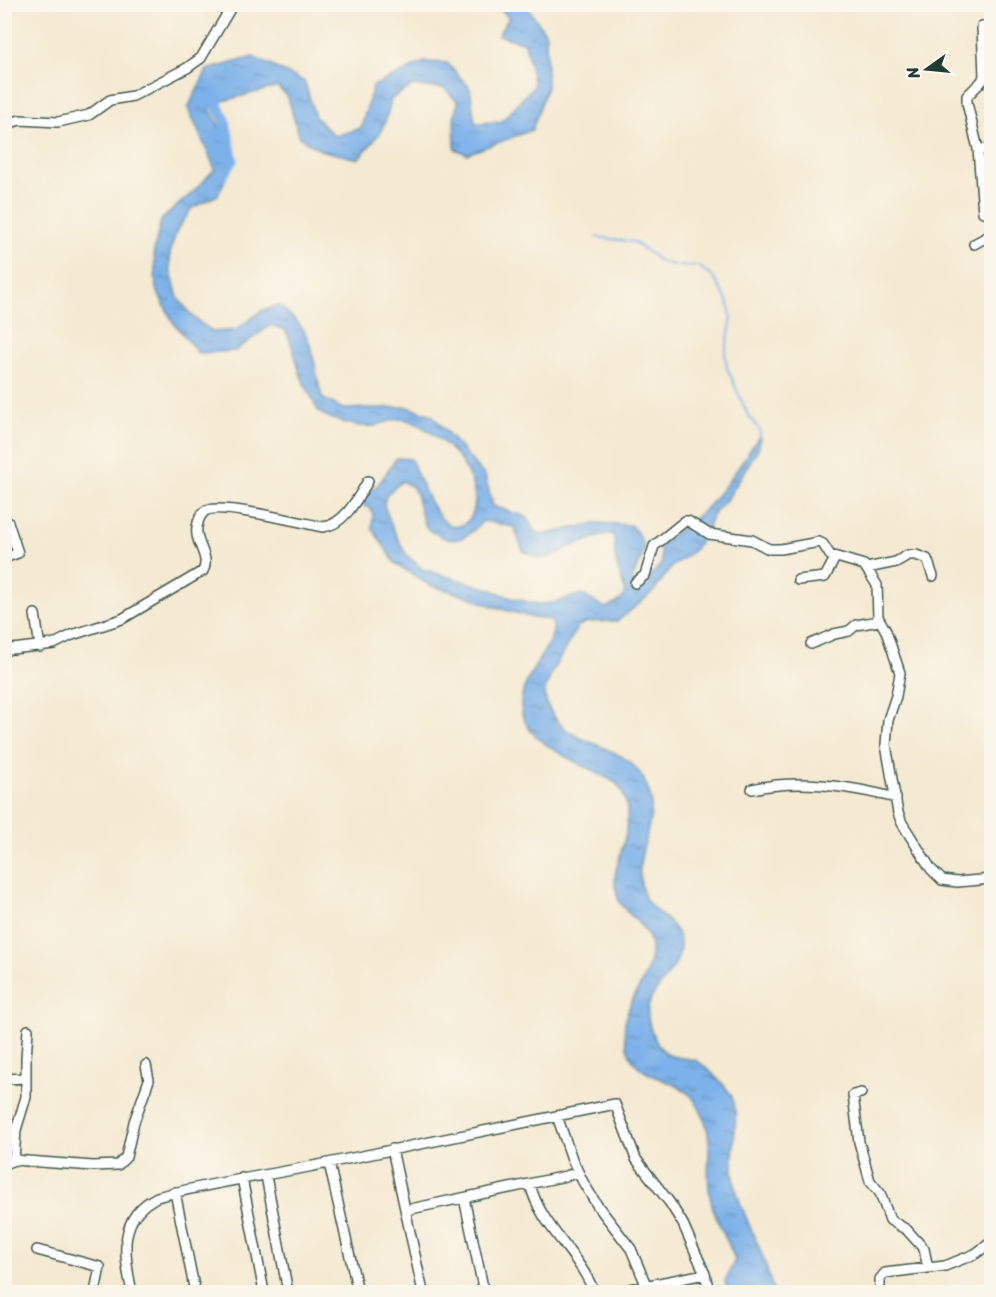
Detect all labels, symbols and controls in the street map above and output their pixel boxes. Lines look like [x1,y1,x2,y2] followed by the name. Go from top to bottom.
[897,39,957,99] north arrow
[897,63,929,83] text: N

